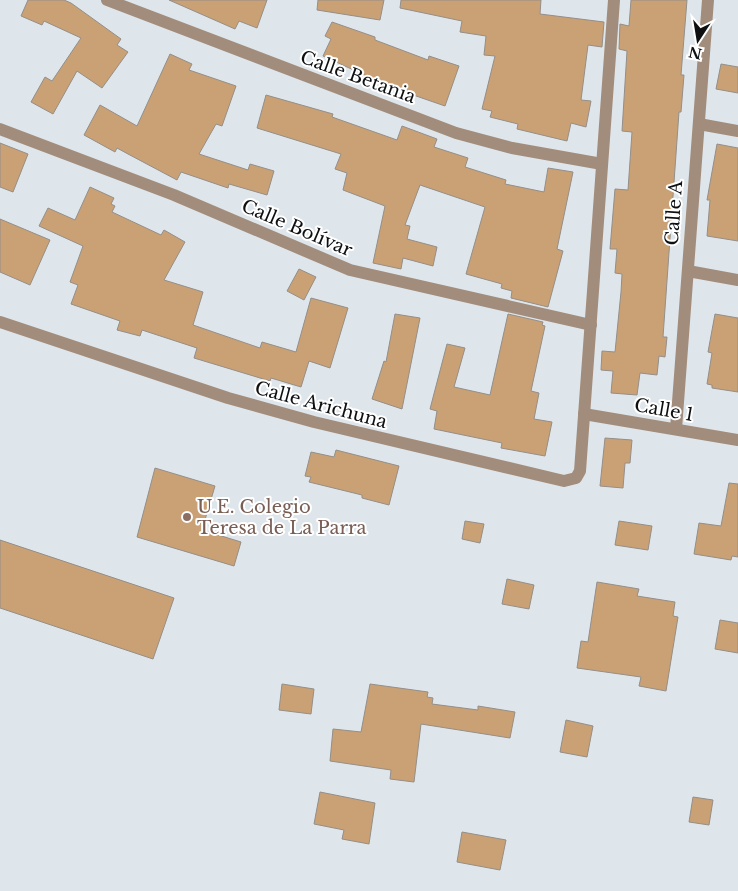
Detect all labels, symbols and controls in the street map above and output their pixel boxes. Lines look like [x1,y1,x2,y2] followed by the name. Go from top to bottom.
[673,15,723,65] north arrow
[687,43,704,63] text: N
[297,46,419,108] street label: Calle Betania
[661,179,687,246] street label: Calle A
[238,195,356,261] street label: Calle Bolívar
[252,377,390,433] street label: Calle Arichuna
[633,394,695,426] street label: Calle 1
[197,496,367,539] place label: U.E. Colegio Teresa de La Parra
[181,511,193,523] marker: U.E. Colegio Teresa de La Parra

